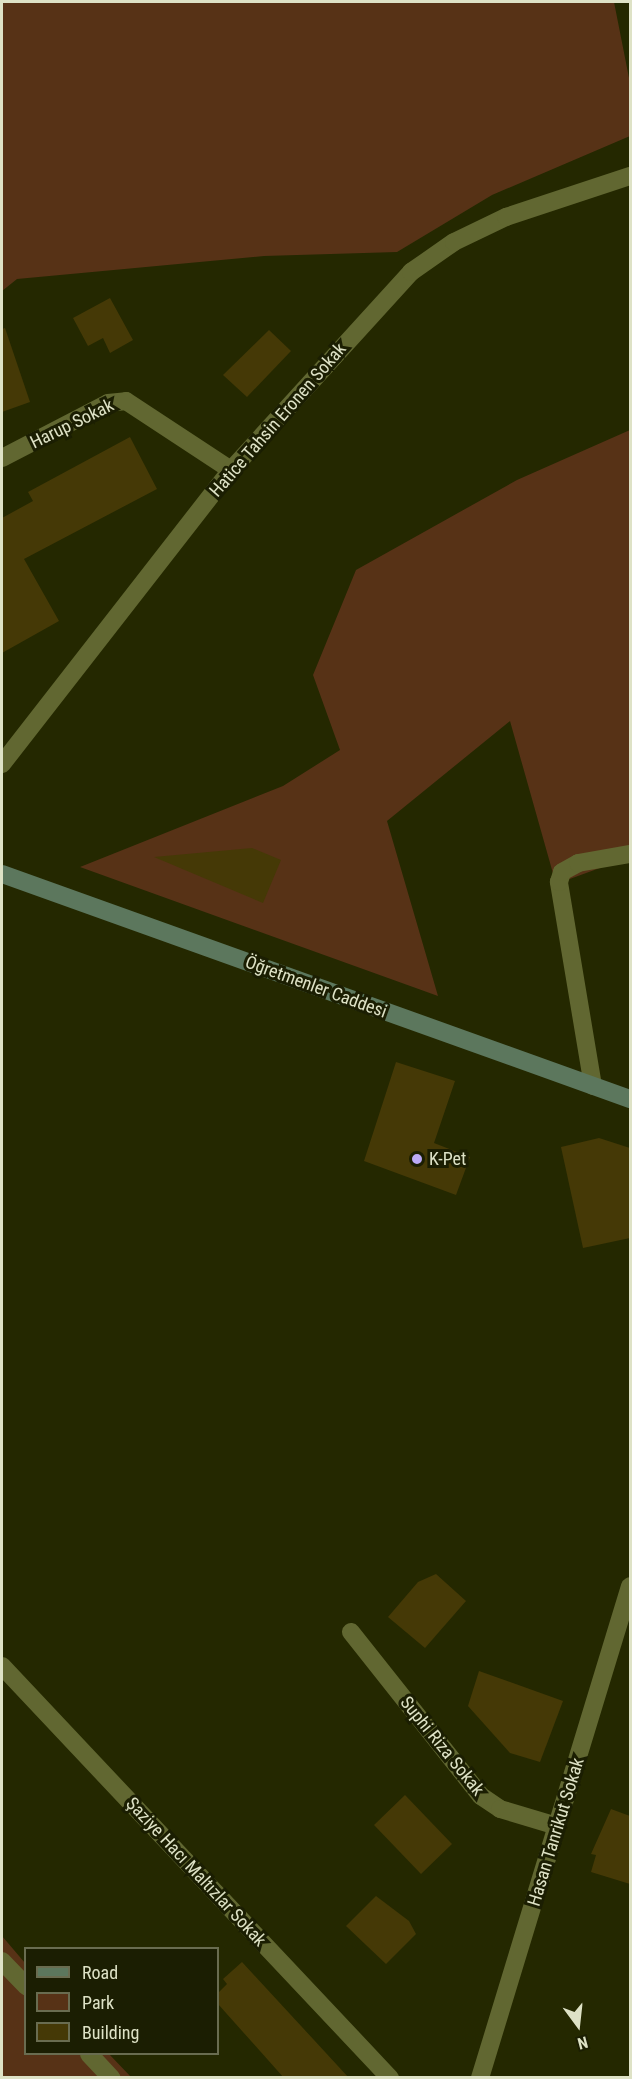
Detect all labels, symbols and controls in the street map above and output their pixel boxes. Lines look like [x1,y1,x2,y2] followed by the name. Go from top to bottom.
[205,338,351,502] street label: Hatice Tahsin Eronen Sokak
[27,395,117,453] street label: Harup Sokak
[242,951,390,1023] street label: Öğretmenler Caddesi
[429,1148,466,1170] place label: K-Pet
[410,1152,424,1166] marker: K-Pet
[395,1692,489,1800] street label: Suphi Riza Sokak
[523,1755,589,1909] street label: Hasan Tanrikut Sokak
[121,1793,271,1951] street label: Şaziye Hacı Maltızlar Sokak
[24,1947,219,2055] legend
[82,1962,118,1983] text: Road
[82,1992,114,2013] text: Park
[548,1995,608,2055] north arrow
[82,2022,139,2043] text: Building
[576,2032,590,2053] text: N

